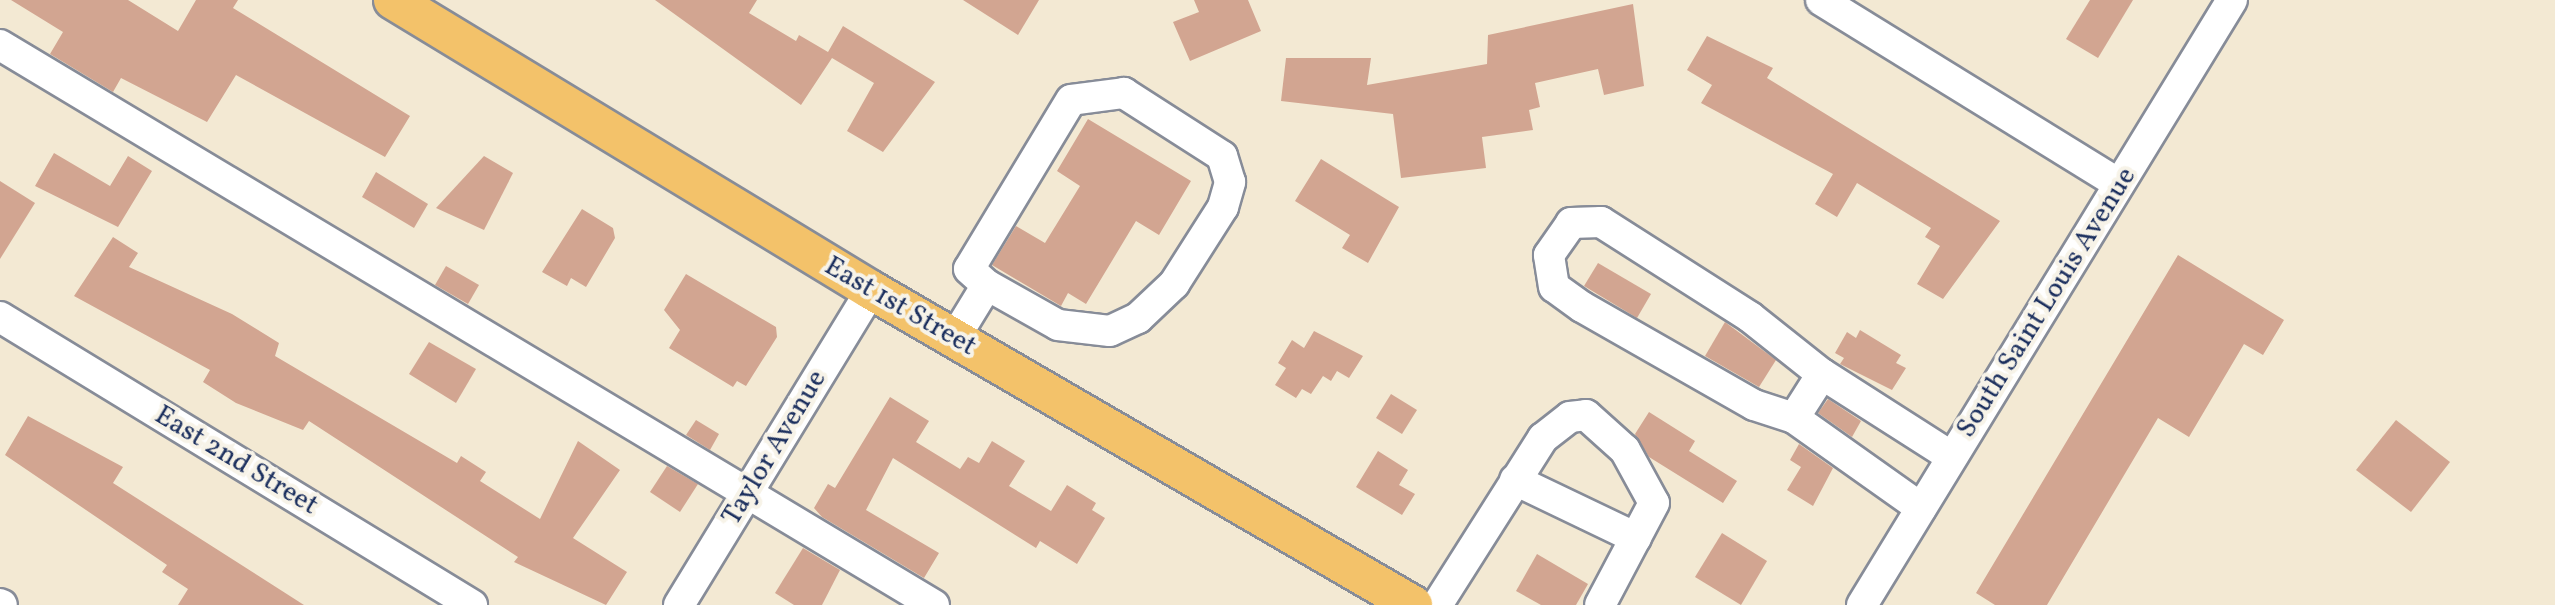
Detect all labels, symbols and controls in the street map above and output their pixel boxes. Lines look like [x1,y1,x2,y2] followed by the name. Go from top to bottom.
[1950,162,2144,444] street label: South Saint Louis Avenue
[818,250,982,364] street label: East 1st Street
[715,364,835,532] street label: Taylor Avenue
[148,399,324,523] street label: East 2nd Street

